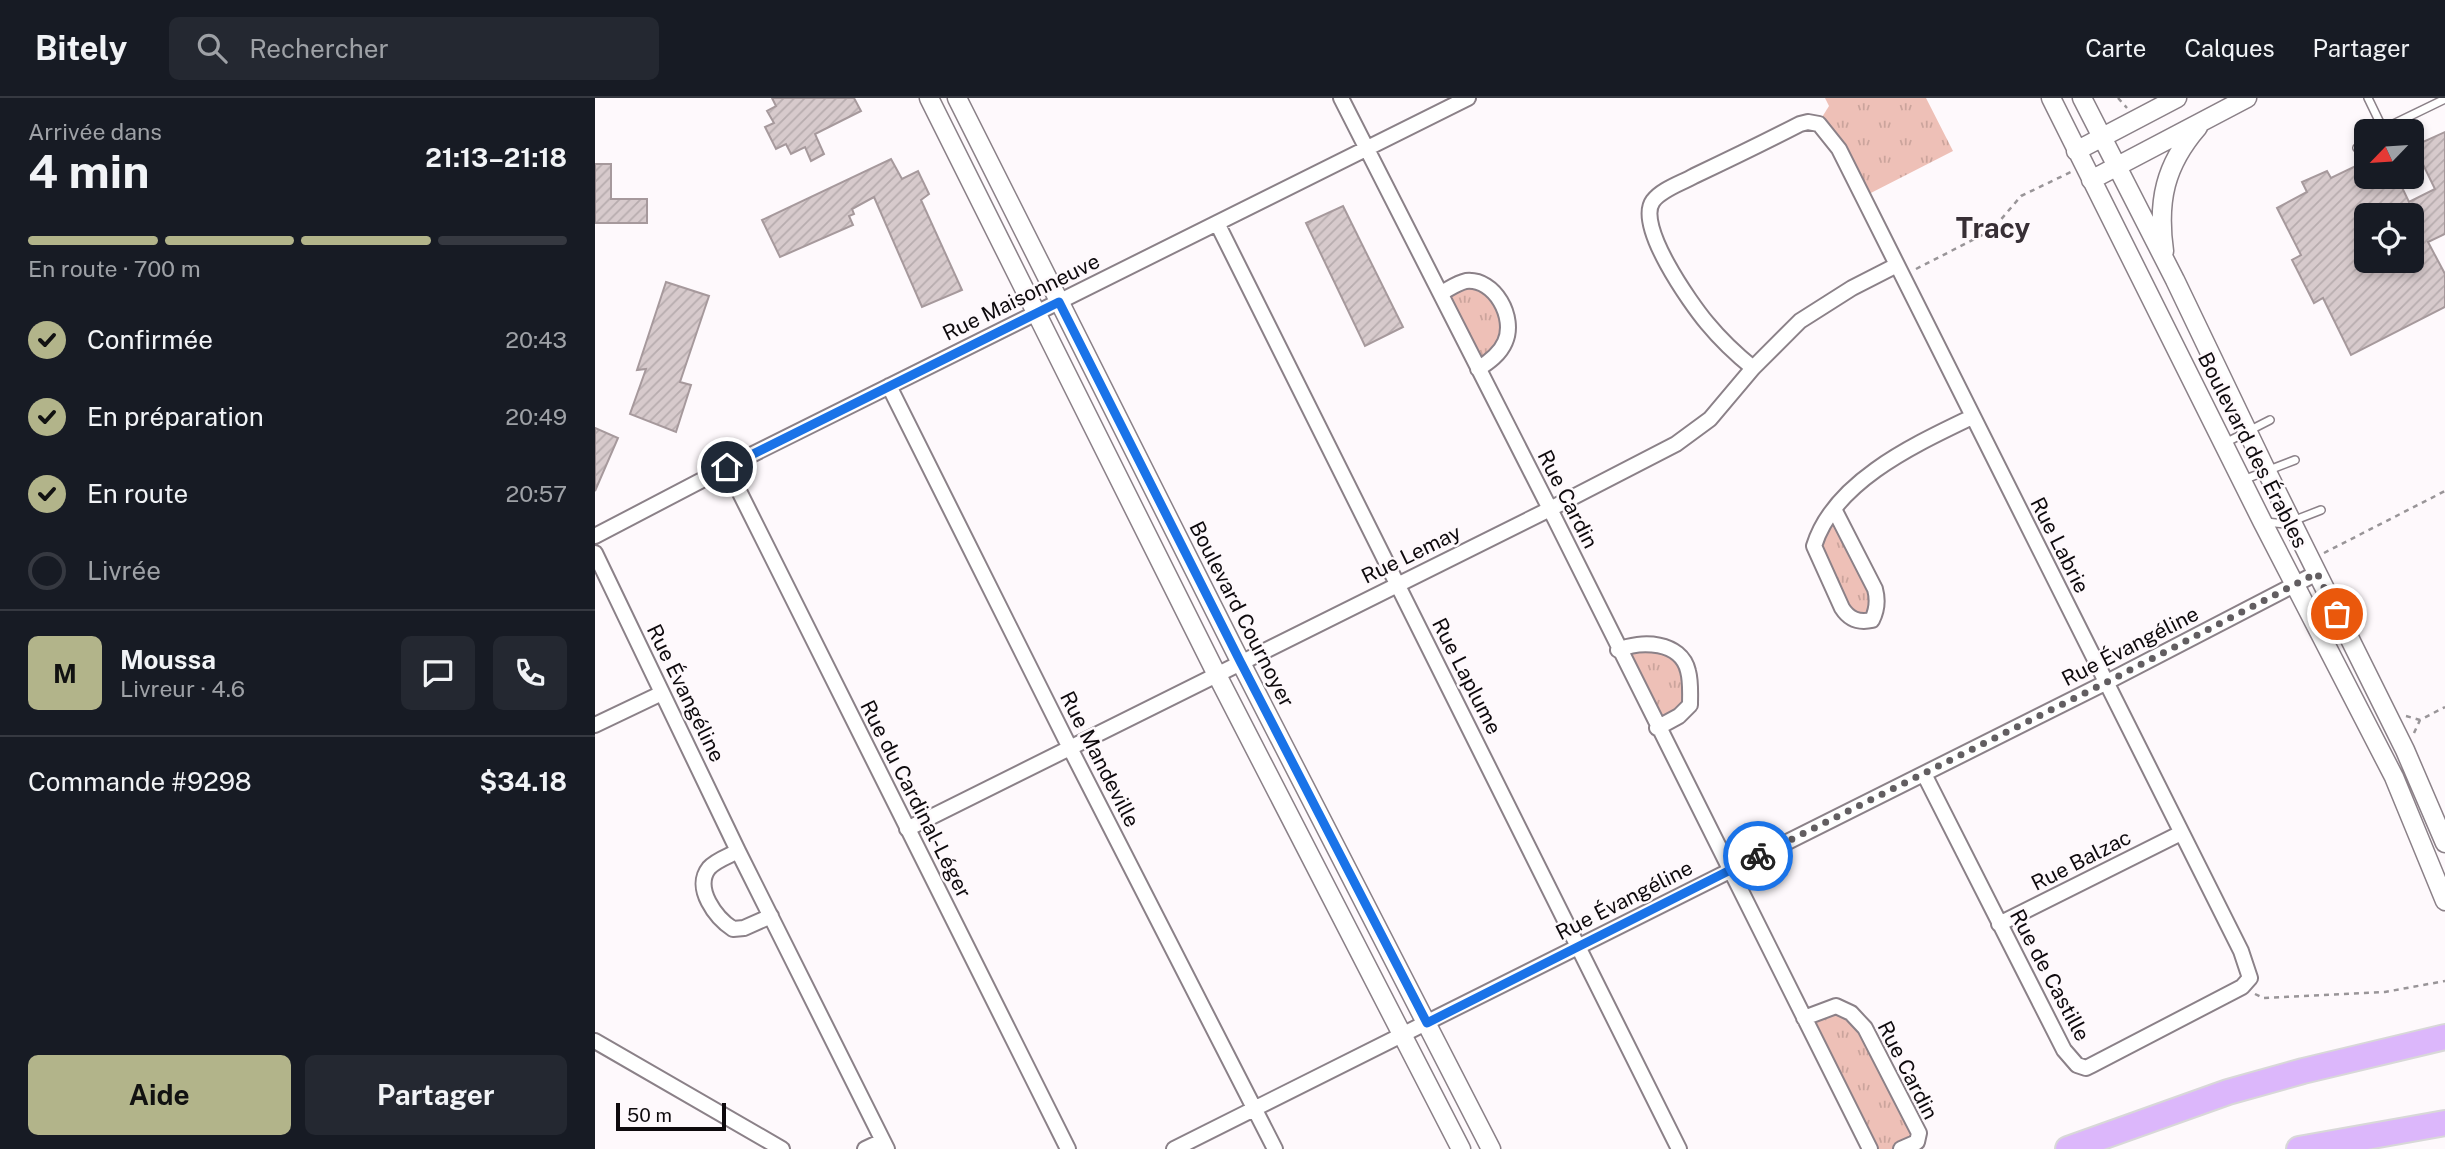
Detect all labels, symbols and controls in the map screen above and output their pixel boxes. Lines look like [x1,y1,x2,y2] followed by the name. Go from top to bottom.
[169,17,659,80] search box
[35,29,127,67] text: Bitely
[193,29,231,67] icon: search
[249,33,389,64] text: Rechercher
[2085,34,2146,62] text: Carte
[2184,34,2275,62] text: Calques
[2313,34,2410,62] text: Partager
[28,118,162,145] text: Arrivée dans
[2354,119,2424,189] north arrow
[2354,119,2424,273] map controls
[425,142,567,173] text: 21:13–21:18
[28,144,149,198] text: 4 min
[2354,203,2424,273] button: locate
[1956,211,2031,244] district label: Tracy
[938,248,1104,346] street label: Rue Maisonneuve
[28,255,201,282] text: En route · 700 m
[28,321,66,359] icon: check
[87,324,213,355] text: Confirmée
[505,326,567,353] text: 20:43
[2193,348,2313,552] street label: Boulevard des Érables
[28,398,66,436] icon: check
[87,401,264,432] text: En préparation
[505,403,567,430] text: 20:49
[697,437,757,497] pin
[1533,446,1603,552] street label: Rue Cardin
[708,448,746,486] icon: home
[28,475,66,513] icon: check
[87,478,188,509] text: En route
[505,480,567,507] text: 20:57
[2025,493,2095,597] street label: Rue Labrie
[1184,517,1300,711] street label: Boulevard Cournoyer
[1357,519,1465,589] street label: Rue Lemay
[87,555,161,586] text: Livrée
[2307,584,2367,644] pin
[2318,595,2356,633] icon: bag
[2057,601,2203,691] street label: Rue Évangéline
[1427,614,1507,738] street label: Rue Laplume
[642,620,730,766] street label: Rue Évangéline
[401,636,475,710] button: chat
[493,636,567,710] button: phone
[120,644,216,675] text: Moussa
[53,658,77,689] text: M
[120,675,245,702] text: Livreur · 4.6
[1055,687,1145,831] street label: Rue Mandeville
[855,696,977,902] street label: Rue du Cardinal-Léger
[28,766,252,797] text: Commande #9298
[479,766,567,797] text: $34.18
[1723,821,1793,891] courier
[2027,824,2135,896] street label: Rue Balzac
[1739,837,1777,875] icon: bike
[1551,855,1697,945] street label: Rue Évangéline
[2005,905,2095,1045] street label: Rue de Castille
[1873,1017,1943,1123] street label: Rue Cardin
[28,1055,291,1135] button: Aide
[305,1055,567,1135] button: Partager
[616,1100,726,1132] scale bar
[627,1104,672,1126] text: 50 m

